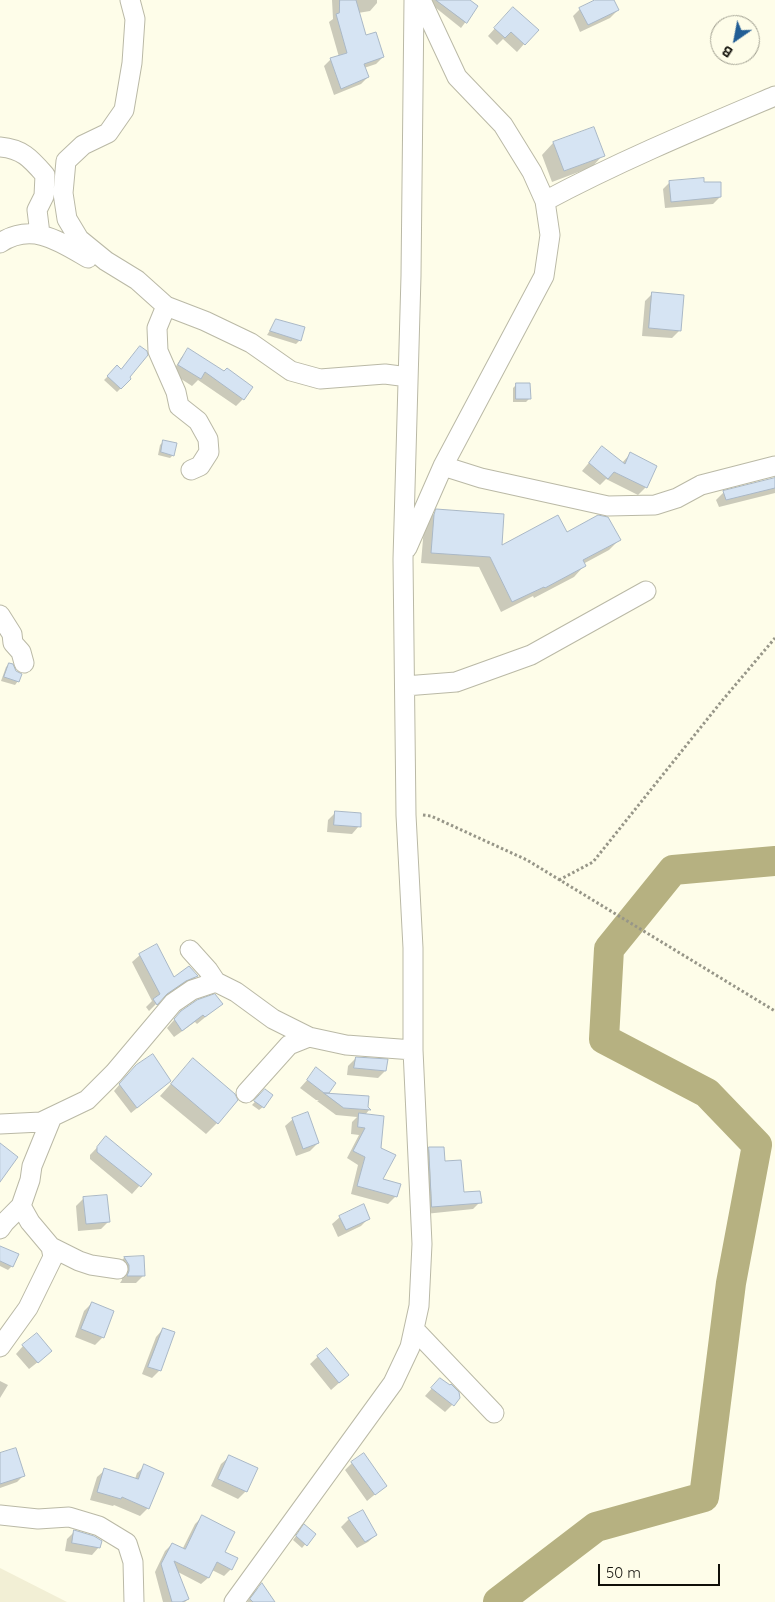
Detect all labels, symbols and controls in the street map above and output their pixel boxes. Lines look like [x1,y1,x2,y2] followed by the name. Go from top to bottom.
[710,15,760,65] north arrow
[719,42,736,62] text: B
[600,1554,722,1586] scale bar
[606,1563,641,1582] text: 50 m

